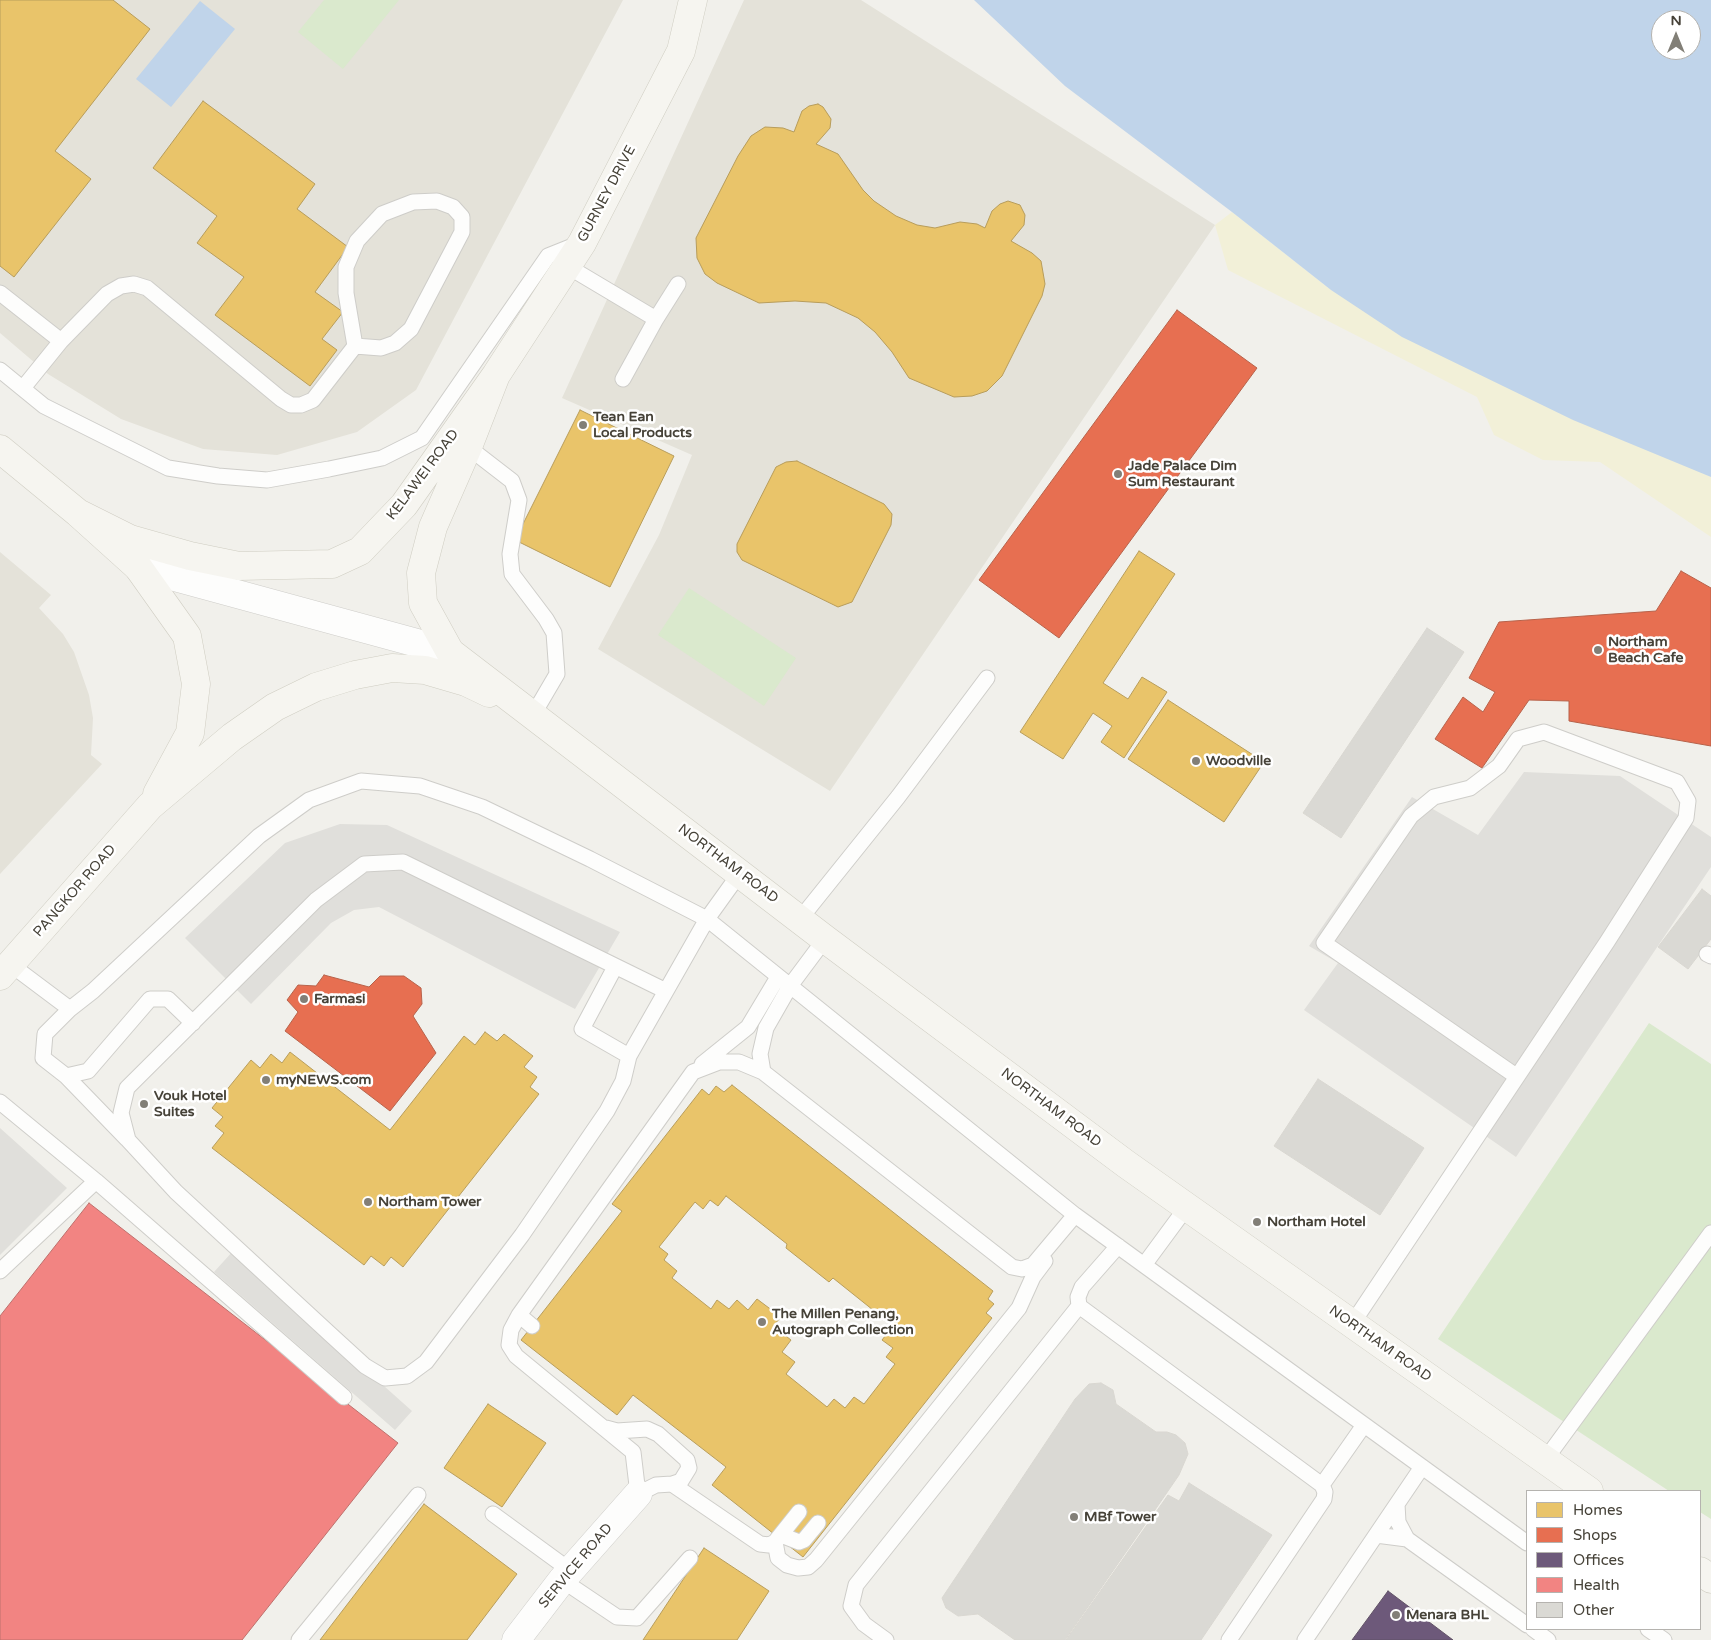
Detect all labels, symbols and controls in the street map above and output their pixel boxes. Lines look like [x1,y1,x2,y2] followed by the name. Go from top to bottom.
[1651,10,1701,60] north arrow
[1670,12,1682,29] text: N
[574,143,640,245] street label: GURNEY DRIVE
[593,409,692,442] place label: Tean Ean Local Products
[577,419,589,431] marker: Tean Ean Local Products
[383,426,463,524] street label: KELAWEI ROAD
[1128,458,1237,491] place label: Jade Palace Dim Sum Restaurant
[1112,468,1124,480] marker: Jade Palace Dim Sum Restaurant
[1608,634,1683,666] place label: Northam Beach Cafe
[1592,644,1604,656] marker: Northam Beach Cafe
[1206,753,1271,769] place label: Woodville
[1190,755,1202,767] marker: Woodville
[674,821,782,907] street label: NORTHAM ROAD
[30,841,120,941] street label: PANGKOR ROAD
[314,991,366,1007] place label: Farmasi
[298,993,310,1005] marker: Farmasi
[997,1065,1105,1151] street label: NORTHAM ROAD
[276,1072,371,1088] place label: myNEWS.com
[260,1074,272,1086] marker: myNEWS.com
[154,1088,227,1120] place label: Vouk Hotel Suites
[138,1098,150,1110] marker: Vouk Hotel Suites
[378,1194,481,1210] place label: Northam Tower
[362,1196,374,1208] marker: Northam Tower
[1267,1214,1366,1230] place label: Northam Hotel
[1251,1216,1263,1228] marker: Northam Hotel
[1325,1302,1435,1386] street label: NORTHAM ROAD
[772,1306,914,1338] place label: The Millen Penang, Autograph Collection
[756,1316,768,1328] marker: The Millen Penang, Autograph Collection
[1526,1490,1701,1630] legend
[1573,1501,1623,1519] text: Homes
[1084,1509,1156,1525] place label: MBf Tower
[1068,1511,1080,1523] marker: MBf Tower
[536,1520,616,1612] street label: SERVICE ROAD
[1573,1526,1617,1544] text: Shops
[1573,1551,1624,1569] text: Offices
[1573,1576,1620,1594] text: Health
[1573,1601,1614,1619] text: Other
[1406,1607,1489,1623] place label: Menara BHL
[1390,1609,1402,1621] marker: Menara BHL

